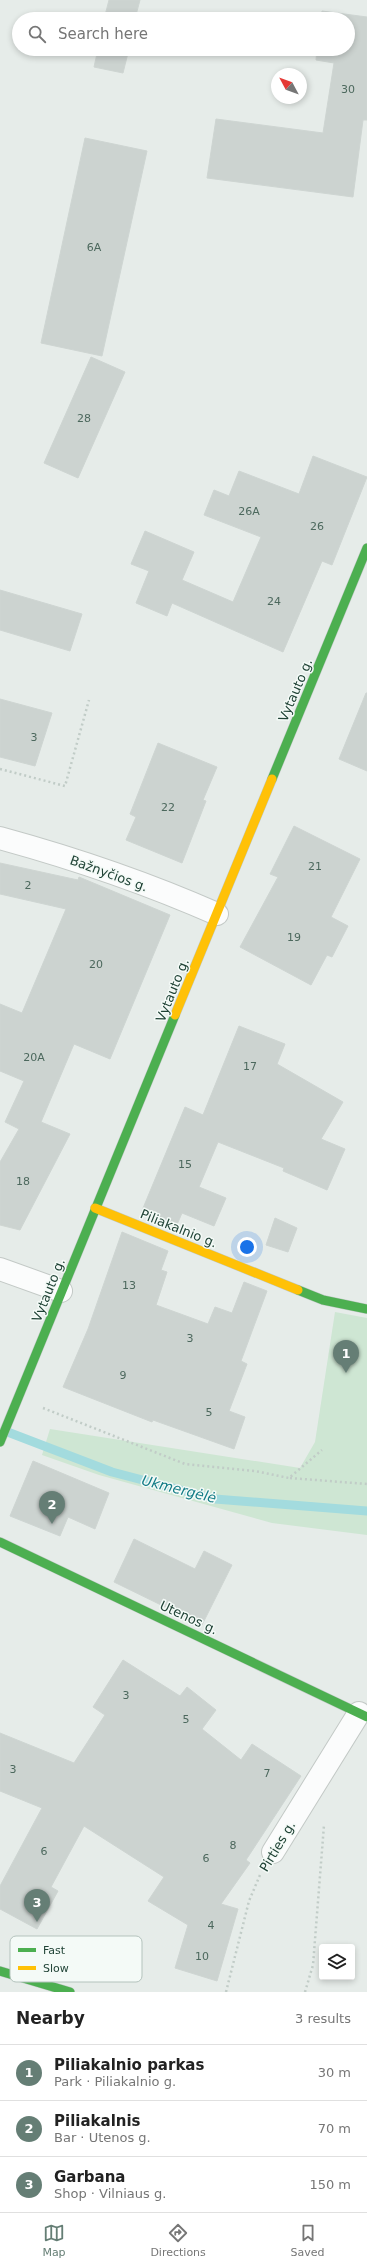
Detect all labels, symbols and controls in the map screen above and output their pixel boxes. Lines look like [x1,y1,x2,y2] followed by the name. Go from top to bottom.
[12,12,355,56] search box
[26,23,48,45] icon: search
[58,25,148,43] text: Search here
[271,68,307,104] north arrow
[341,83,355,96] house number: 30
[87,241,102,254] house number: 6A
[77,412,91,425] house number: 28
[238,505,260,518] house number: 26A
[310,520,324,533] house number: 26
[267,595,281,608] house number: 24
[275,656,315,724] street label: Vytauto g.
[31,731,38,744] house number: 3
[161,801,175,814] house number: 22
[68,852,150,894] street label: Bažnyčios g.
[308,860,322,873] house number: 21
[25,879,32,892] house number: 2
[287,931,301,944] house number: 19
[153,956,192,1024] street label: Vytauto g.
[89,958,103,971] house number: 20
[23,1051,45,1064] house number: 20A
[243,1060,257,1073] house number: 17
[178,1158,192,1171] house number: 15
[16,1175,30,1188] house number: 18
[138,1206,219,1251] street label: Piliakalnio g.
[237,1237,257,1257] your location
[29,1256,68,1324] street label: Vytauto g.
[122,1279,136,1292] house number: 13
[187,1332,194,1345] house number: 3
[333,1340,359,1373] pin: 1
[120,1369,127,1382] house number: 9
[206,1406,213,1419] house number: 5
[140,1472,218,1506] water label: Ukmergėlė
[39,1491,65,1524] pin: 2
[157,1598,220,1637] street label: Utenos g.
[123,1689,130,1702] house number: 3
[183,1713,190,1726] house number: 5
[10,1763,17,1776] house number: 3
[264,1767,271,1780] house number: 7
[256,1818,298,1874] street label: Pirties g.
[230,1839,237,1852] house number: 8
[41,1845,48,1858] house number: 6
[203,1852,210,1865] house number: 6
[24,1889,50,1922] pin: 3
[208,1919,215,1932] house number: 4
[10,1936,142,1982] legend
[43,1944,66,1957] text: Fast
[319,1944,355,1980] map controls
[319,1944,355,1980] button: layers
[195,1950,209,1963] house number: 10
[43,1962,69,1975] text: Slow
[16,2008,85,2028] text: Nearby
[295,2011,351,2026] text: 3 results
[54,2056,204,2074] text: Piliakalnio parkas
[24,2065,34,2080] text: 1
[318,2065,351,2080] text: 30 m
[54,2074,176,2089] text: Park · Piliakalnio g.
[54,2112,141,2130] text: Piliakalnis
[24,2121,34,2136] text: 2
[318,2121,351,2136] text: 70 m
[54,2130,151,2145] text: Bar · Utenos g.
[54,2168,126,2186] text: Garbana
[24,2177,34,2192] text: 3
[309,2177,351,2192] text: 150 m
[54,2186,166,2201] text: Shop · Vilniaus g.
[42,2222,66,2259] tab: Map
[150,2222,206,2259] tab: Directions
[291,2222,325,2259] tab: Saved

